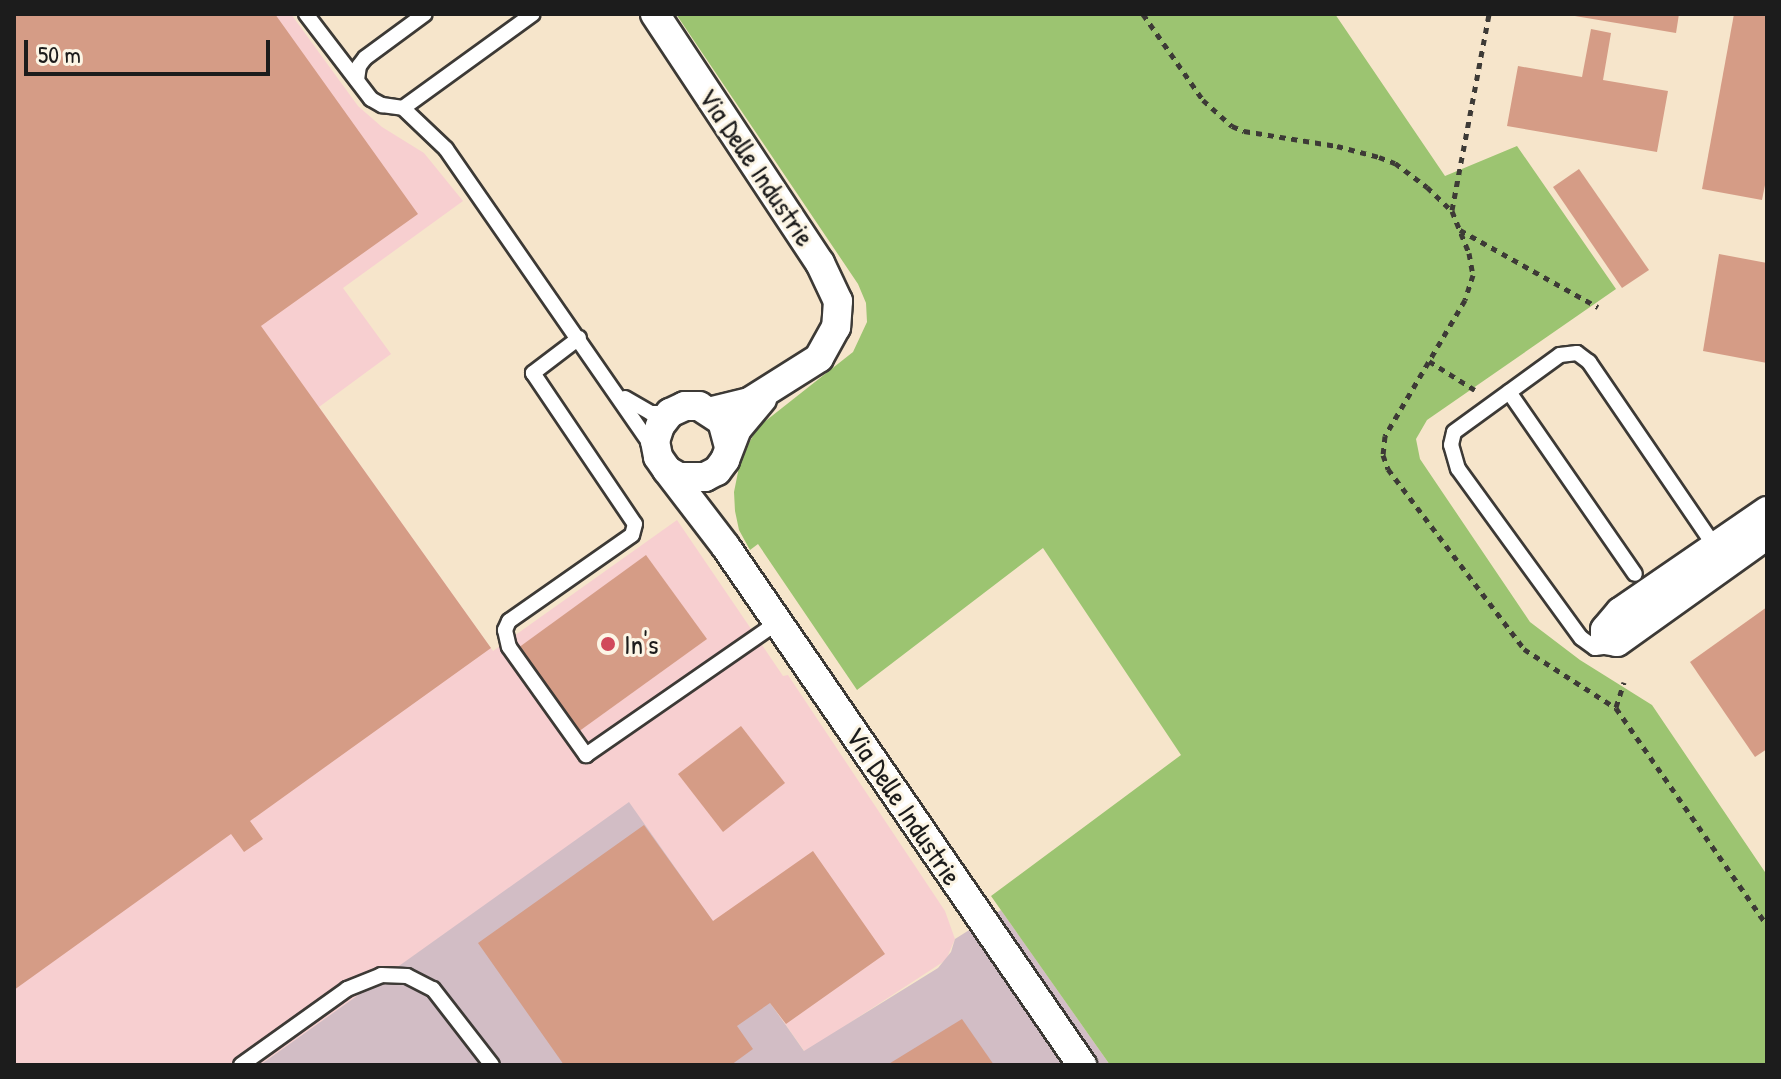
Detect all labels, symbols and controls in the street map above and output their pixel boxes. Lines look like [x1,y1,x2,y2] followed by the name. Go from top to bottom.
[28,24,274,74] scale bar
[38,38,81,70] text: 50 m
[692,82,822,252] street label: Via Delle Industrie
[624,627,659,661] place label: In's
[599,635,617,653] marker: In's
[839,721,969,891] street label: Via Delle Industrie

